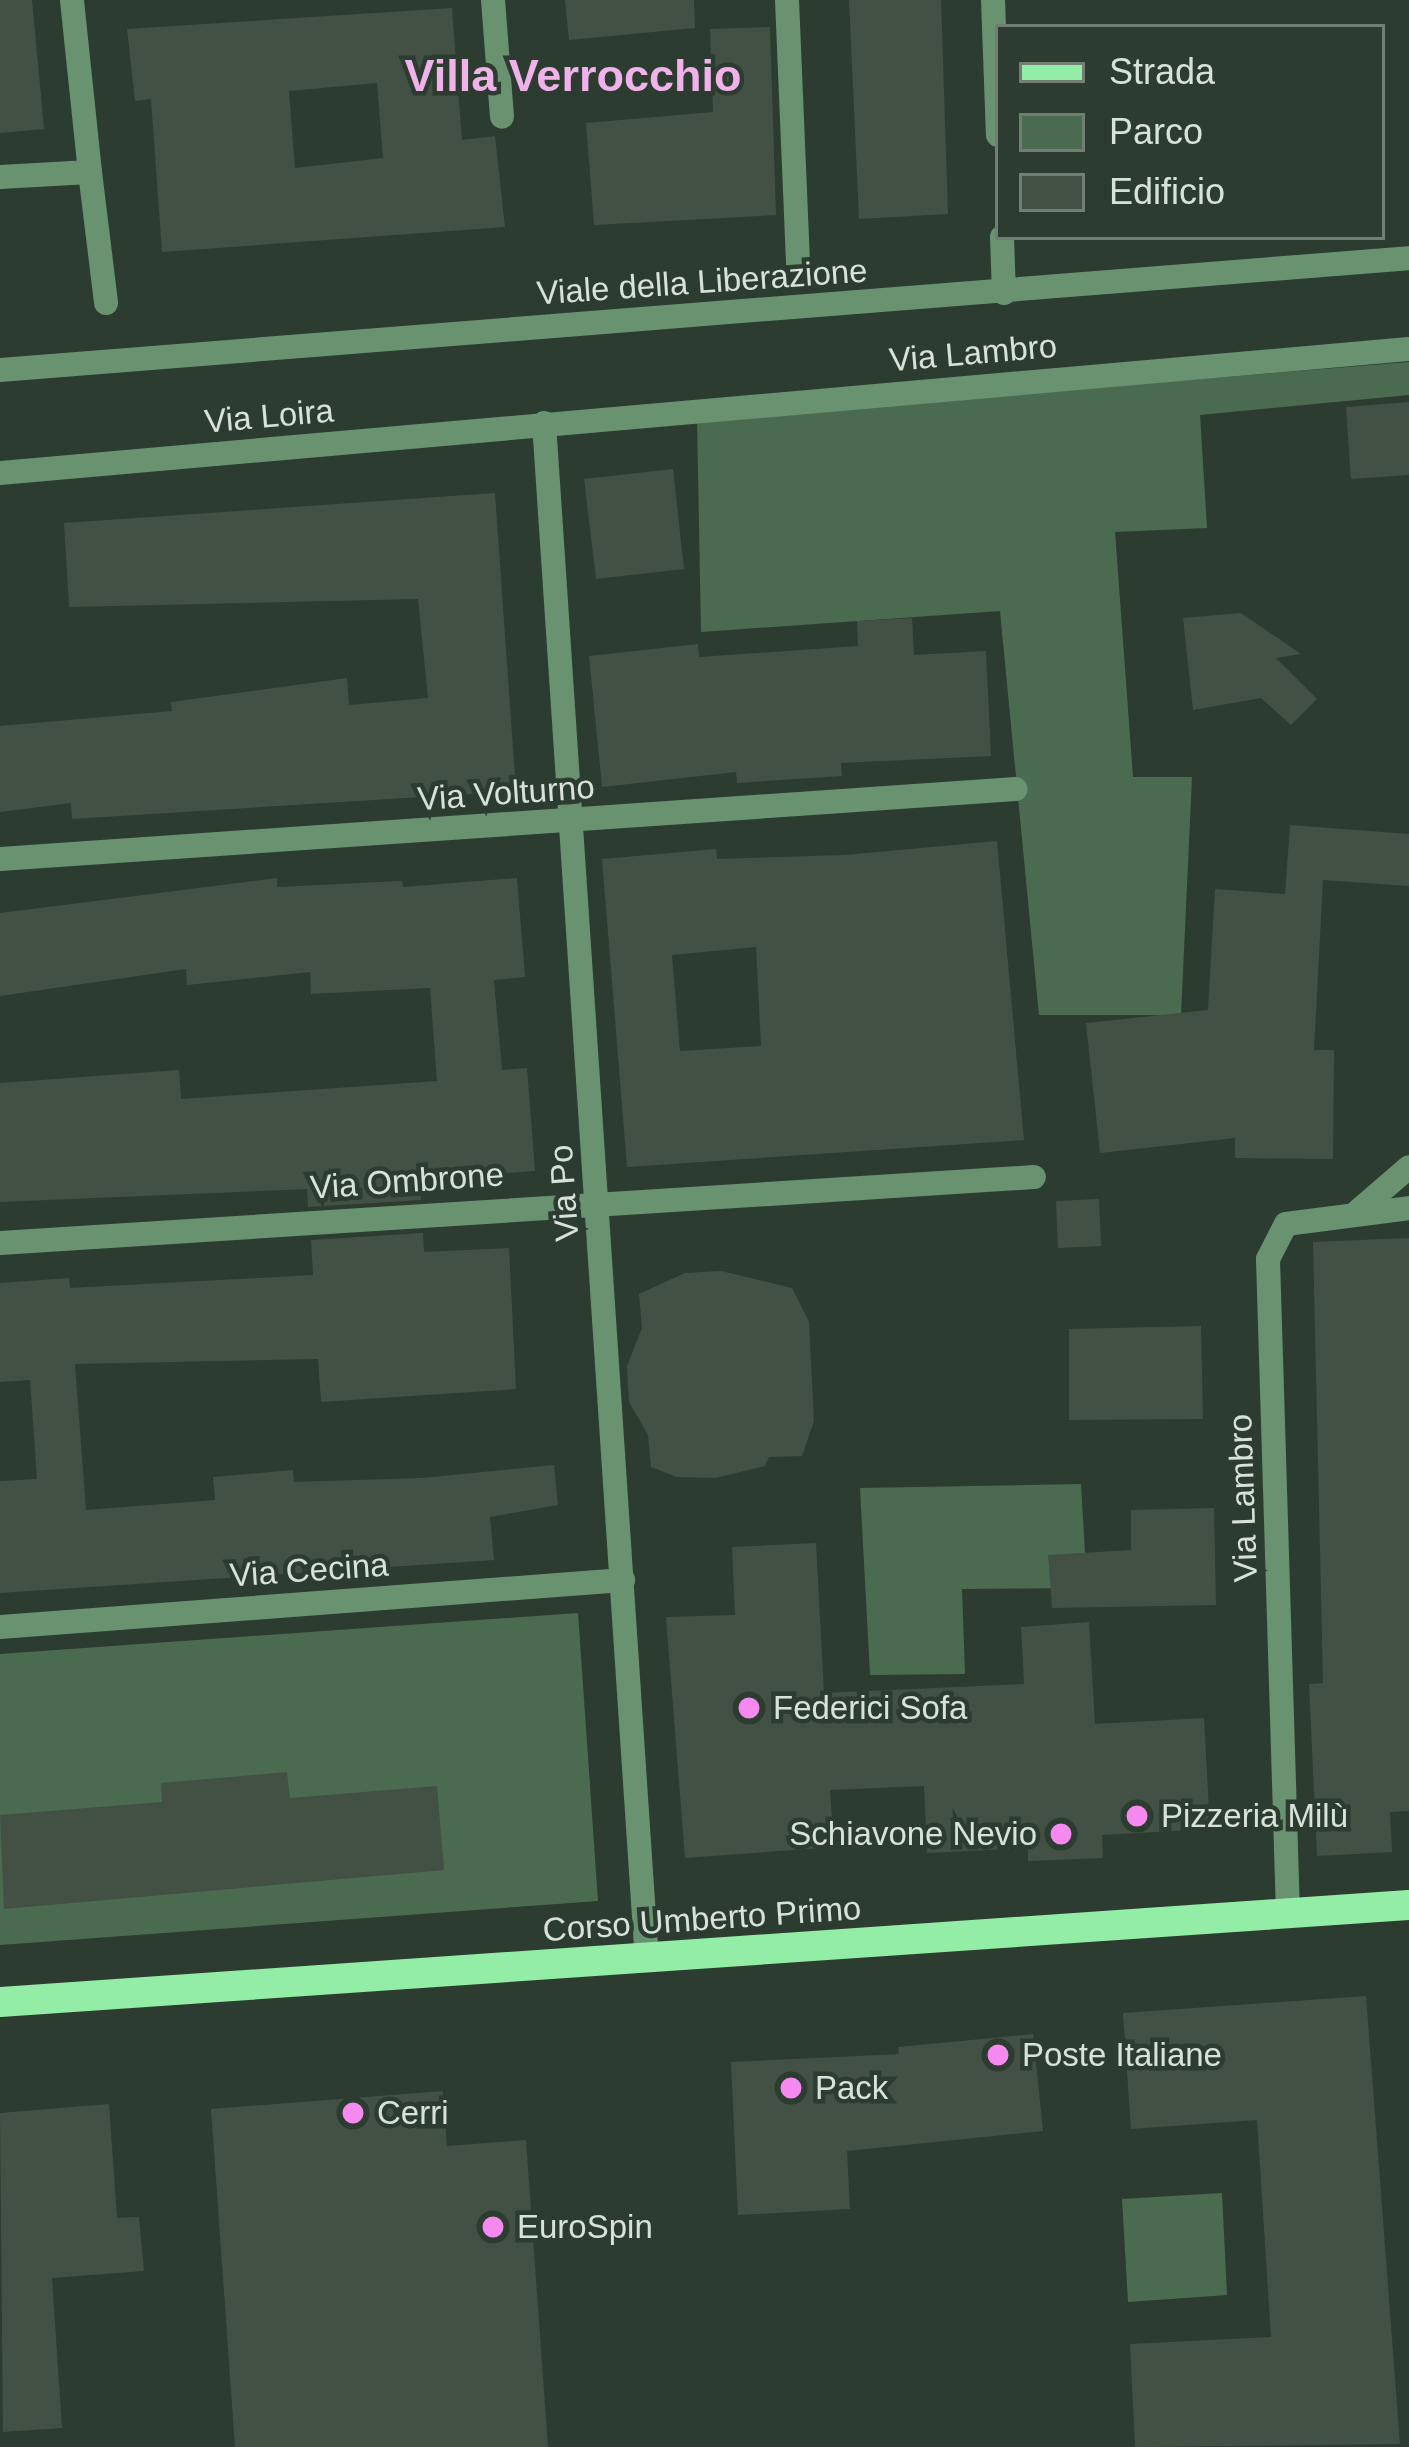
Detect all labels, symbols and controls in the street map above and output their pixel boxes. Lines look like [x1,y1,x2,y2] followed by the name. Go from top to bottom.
[995,24,1385,240] legend
[405,49,741,103] district label: Villa Verrocchio
[1109,51,1215,92] text: Strada
[1109,111,1203,152] text: Parco
[1109,171,1225,212] text: Edificio
[535,251,869,313] street label: Viale della Liberazione
[888,326,1058,380] street label: Via Lambro
[203,391,335,441] street label: Via Loira
[416,767,596,819] street label: Via Volturno
[541,1143,587,1243] street label: Via Po
[309,1154,505,1208] street label: Via Ombrone
[1220,1413,1266,1583] street label: Via Lambro
[228,1545,390,1595] street label: Via Cecina
[773,1688,967,1728] place label: Federici Sofa
[736,1695,762,1721] marker: Federici Sofa
[1161,1796,1348,1836] place label: Pizzeria Milù
[1124,1803,1150,1829] marker: Pizzeria Milù
[789,1814,1037,1854] place label: Schiavone Nevio
[1048,1821,1074,1847] marker: Schiavone Nevio
[541,1888,863,1950] street label: Corso Umberto Primo
[1022,2035,1222,2075] place label: Poste Italiane
[985,2042,1011,2068] marker: Poste Italiane
[815,2068,888,2108] place label: Pack
[778,2075,804,2101] marker: Pack
[377,2093,448,2133] place label: Cerri
[340,2100,366,2126] marker: Cerri
[517,2207,653,2247] place label: EuroSpin
[480,2214,506,2240] marker: EuroSpin

